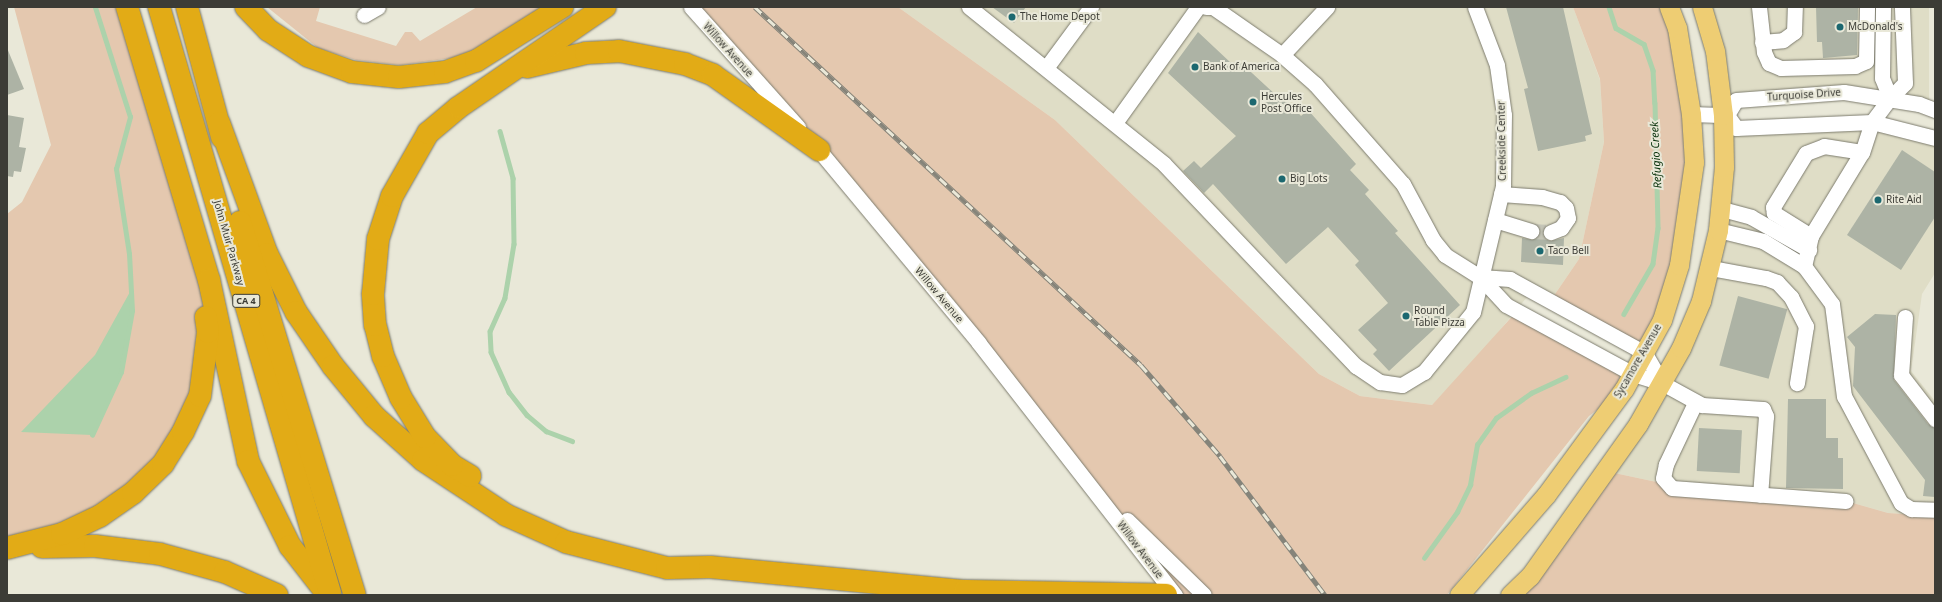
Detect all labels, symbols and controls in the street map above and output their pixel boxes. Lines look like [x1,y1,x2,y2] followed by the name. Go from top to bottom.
[1020,11,1100,23] place label: The Home Depot
[1007,12,1017,22] marker: The Home Depot
[701,21,755,79] street label: Willow Avenue
[1848,21,1902,33] place label: McDonald's
[1835,22,1845,32] marker: McDonald's
[1203,61,1280,73] place label: Bank of America
[1190,62,1200,72] marker: Bank of America
[1767,86,1841,104] street label: Turquoise Drive
[1261,90,1312,114] place label: Hercules Post Office
[1248,97,1258,107] marker: Hercules Post Office
[1495,101,1509,181] street label: Creekside Center
[1648,121,1664,189] water label: Refugio Creek
[1290,173,1328,185] place label: Big Lots
[1277,174,1287,184] marker: Big Lots
[1886,194,1922,206] place label: Rite Aid
[1873,195,1883,205] marker: Rite Aid
[211,199,247,287] street label: John Muir Parkway
[1548,245,1589,257] place label: Taco Bell
[1535,246,1545,256] marker: Taco Bell
[912,265,966,325] street label: Willow Avenue
[232,294,260,308] road number: CA 4
[1414,304,1465,328] place label: Round Table Pizza
[1401,311,1411,321] marker: Round Table Pizza
[1612,322,1664,400] street label: Sycamore Avenue
[1115,519,1165,581] street label: Willow Avenue

